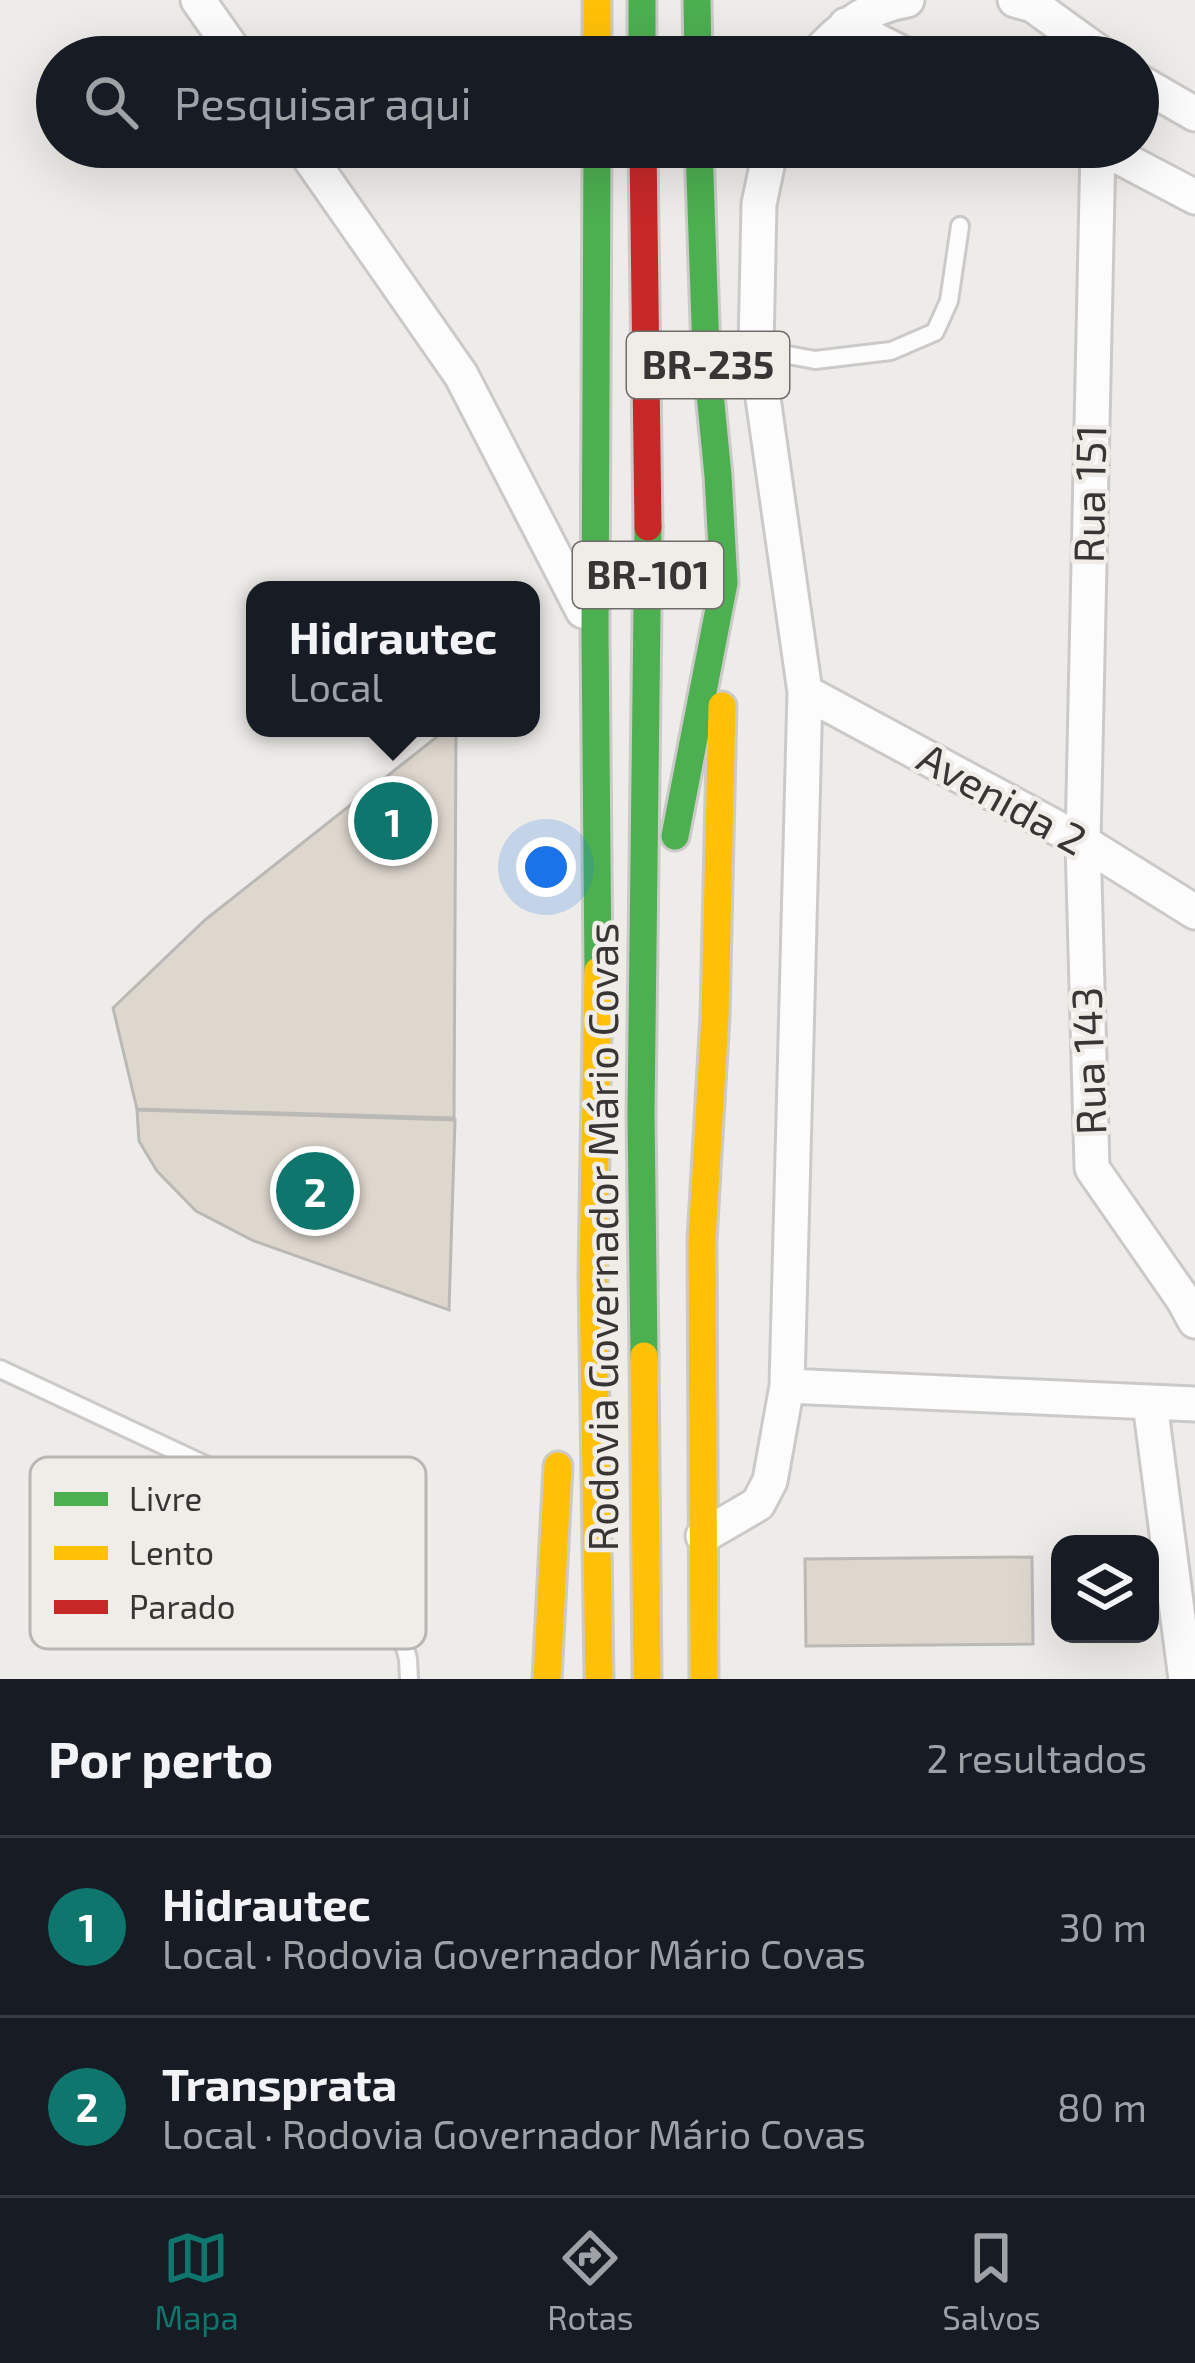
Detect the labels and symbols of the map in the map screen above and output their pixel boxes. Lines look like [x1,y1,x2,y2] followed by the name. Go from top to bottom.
[627,332,789,398] road number: BR-235
[1062,424,1114,564] street label: Rua 151
[573,542,723,608] road number: BR-101
[910,731,1096,864] street label: Avenida 2
[354,776,432,866] pin: 1
[516,837,576,897] your location
[576,923,626,1551] street label: Rodovia Governador Mário Covas
[1059,986,1115,1136] street label: Rua 143
[276,1146,354,1236] pin: 2
[30,1457,426,1649] legend
[129,1478,202,1518] text: Livre
[129,1532,214,1572] text: Lento
[129,1586,235,1626] text: Parado

